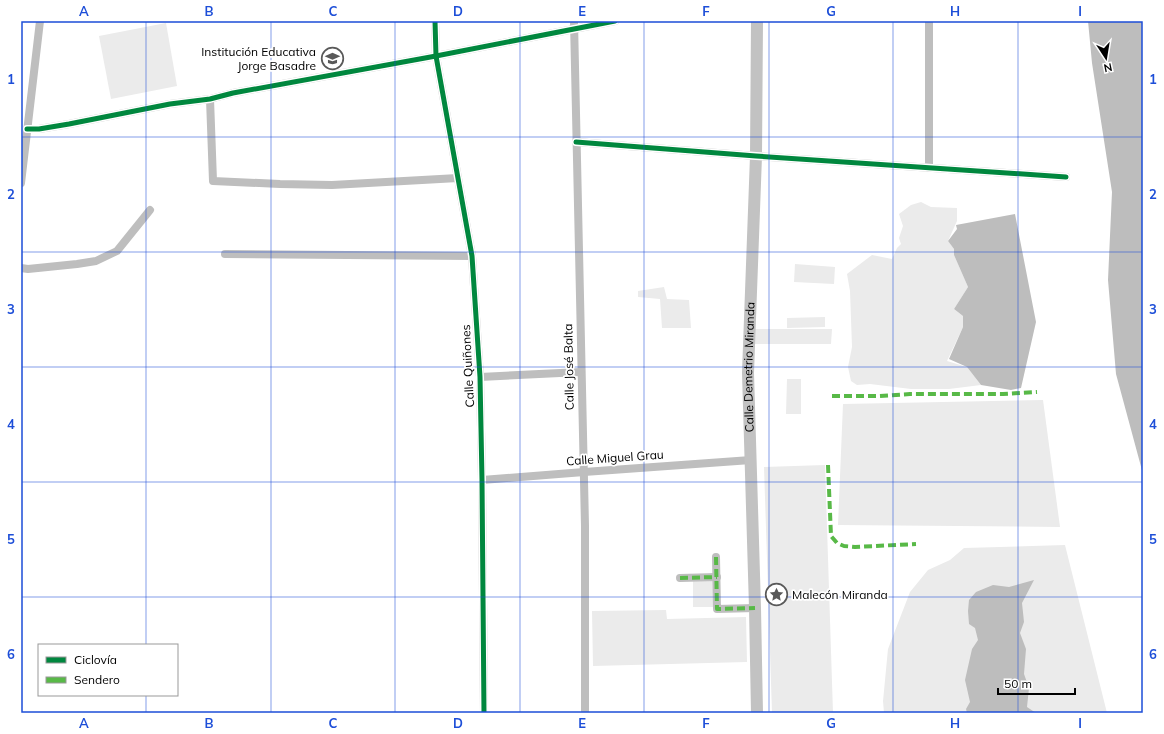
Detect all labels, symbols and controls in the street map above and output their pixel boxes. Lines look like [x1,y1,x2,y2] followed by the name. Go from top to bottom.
[79,3,89,19] text: A
[205,3,214,19] text: B
[329,3,338,19] text: C
[453,3,463,19] text: D
[578,3,586,19] text: E
[702,3,710,19] text: F
[826,3,836,19] text: G
[950,3,960,19] text: H
[1078,3,1082,19] text: I
[1086,38,1126,78] north arrow
[201,44,316,73] place label: Institución Educativa Jorge Basadre
[319,46,345,72] school or university icon: Institución Educativa Jorge Basadre
[1103,60,1114,75] text: N
[7,71,15,87] text: 1
[1149,71,1157,87] text: 1
[7,186,15,202] text: 2
[1149,186,1157,202] text: 2
[7,301,15,317] text: 3
[1149,301,1157,317] text: 3
[740,302,758,433] street label: Calle Demetrio Miranda
[458,324,477,408] street label: Calle Quiñones
[560,324,577,410] street label: Calle José Balta
[7,416,15,432] text: 4
[1149,416,1157,432] text: 4
[566,447,664,468] street label: Calle Miguel Grau
[7,531,15,547] text: 5
[1149,531,1157,547] text: 5
[763,582,789,608] place icon: Malecón Miranda
[792,587,888,602] place label: Malecón Miranda
[38,644,178,696] legend
[7,646,15,662] text: 6
[1149,646,1157,662] text: 6
[74,652,117,667] text: Ciclovía
[998,670,1075,696] scale bar
[74,672,120,687] text: Sendero
[1004,676,1032,691] text: 50 m
[79,715,89,731] text: A
[205,715,214,731] text: B
[329,715,338,731] text: C
[453,715,463,731] text: D
[578,715,586,731] text: E
[702,715,710,731] text: F
[826,715,836,731] text: G
[950,715,960,731] text: H
[1078,715,1082,731] text: I

